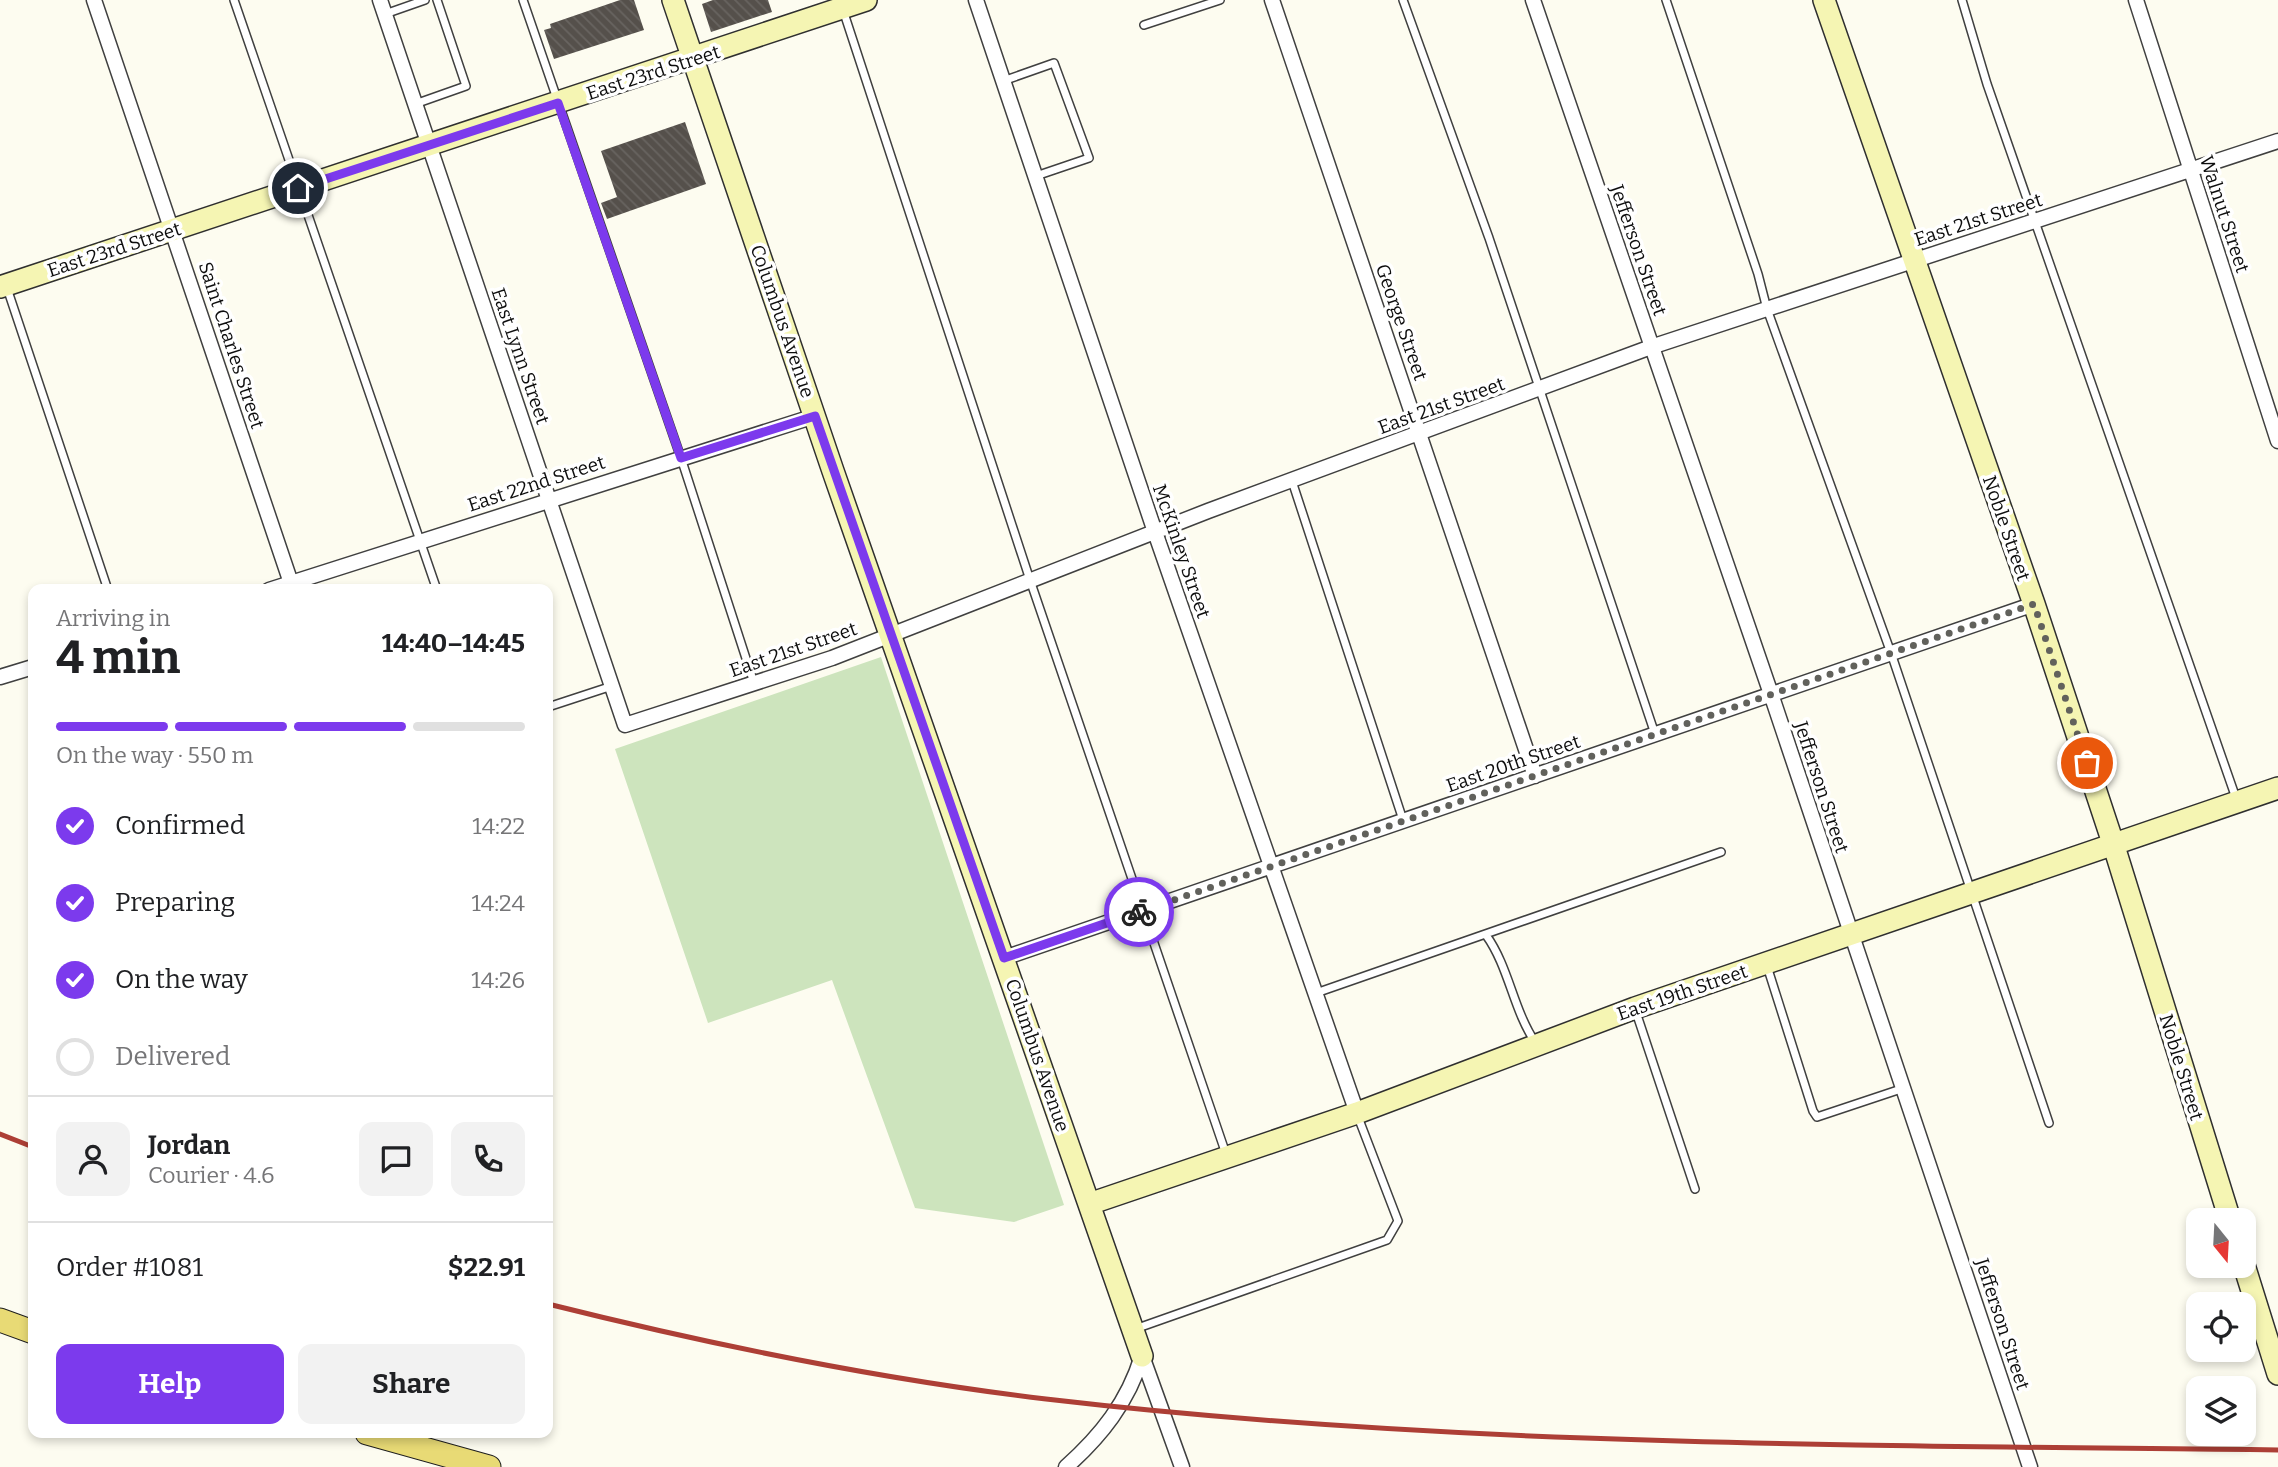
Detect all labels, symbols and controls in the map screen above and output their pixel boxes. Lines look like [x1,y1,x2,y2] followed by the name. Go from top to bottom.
[583,40,723,105] street label: East 23rd Street
[2195,153,2254,276] street label: Walnut Street
[268,158,328,218] pin
[279,169,317,207] icon: home
[1605,181,1672,319] street label: Jefferson Street
[1911,188,2045,251] street label: East 21st Street
[44,217,184,282] street label: East 23rd Street
[746,242,820,401] street label: Columbus Avenue
[194,259,269,432] street label: Saint Charles Street
[1371,261,1432,383] street label: George Street
[486,285,555,427] street label: East Lynn Street
[1375,372,1508,439] street label: East 21st Street
[465,450,608,517] street label: East 22nd Street
[1978,472,2035,584] street label: Noble Street
[1148,481,1215,621] street label: McKinley Street
[56,604,170,632] text: Arriving in
[727,617,860,682] street label: East 21st Street
[382,628,525,659] text: 14:40–14:45
[56,630,180,685] text: 4 min
[1789,717,1854,856] street label: Jefferson Street
[1443,730,1583,797] street label: East 20th Street
[2057,733,2117,793] pin
[56,741,253,769] text: On the way · 550 m
[2068,744,2106,782] icon: bag
[56,807,94,845] icon: check
[115,810,245,841] text: Confirmed
[472,812,525,840] text: 14:22
[1104,877,1174,947] courier
[56,884,94,922] icon: check
[115,887,235,918] text: Preparing
[471,889,525,917] text: 14:24
[1120,893,1158,931] icon: bike
[1614,959,1751,1026] street label: East 19th Street
[56,961,94,999] icon: check
[115,964,248,995] text: On the way
[471,966,525,994] text: 14:26
[1001,976,1075,1135] street label: Columbus Avenue
[2154,1011,2209,1123] street label: Noble Street
[115,1041,230,1072] text: Delivered
[56,1122,130,1196] button: person
[359,1122,433,1196] button: chat
[451,1122,525,1196] button: phone
[148,1130,230,1161] text: Jordan
[148,1161,275,1189] text: Courier · 4.6
[2186,1208,2256,1278] north arrow
[2186,1208,2256,1446] map controls
[56,1252,203,1283] text: Order #1081
[448,1252,525,1283] text: $22.91
[1970,1254,2035,1393] street label: Jefferson Street
[2186,1292,2256,1362] button: locate
[56,1344,284,1424] button: Help
[298,1344,525,1424] button: Share
[2186,1376,2256,1446] button: layers

